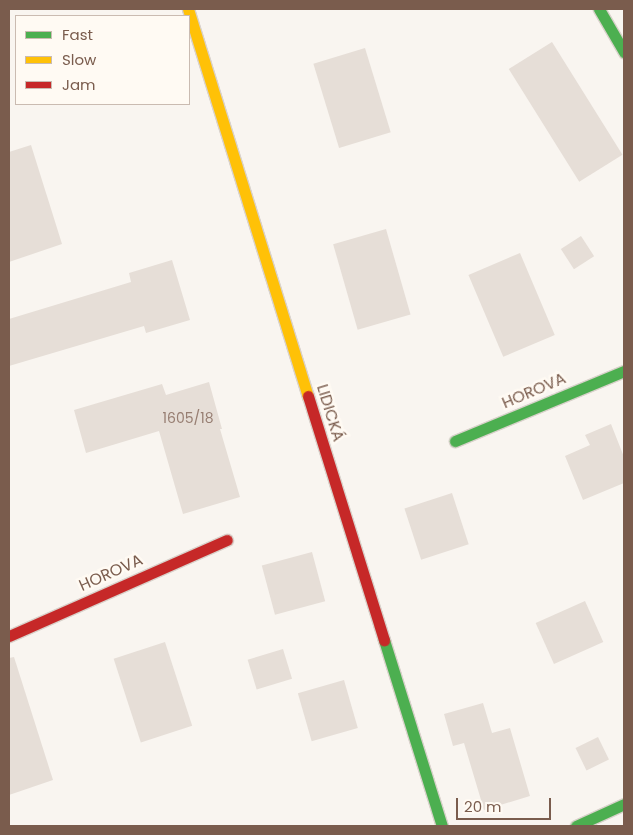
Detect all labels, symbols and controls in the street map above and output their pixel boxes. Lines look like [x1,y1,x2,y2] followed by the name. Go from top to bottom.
[15,15,190,105] legend
[62,24,93,45] text: Fast
[62,49,96,70] text: Slow
[62,74,96,95] text: Jam
[499,369,569,413] street label: HOROVA
[312,382,348,444] street label: LIDICKÁ
[163,410,213,426] house number: 1605/18
[76,550,146,596] street label: HOROVA
[458,788,553,820] scale bar
[464,796,502,817] text: 20 m

